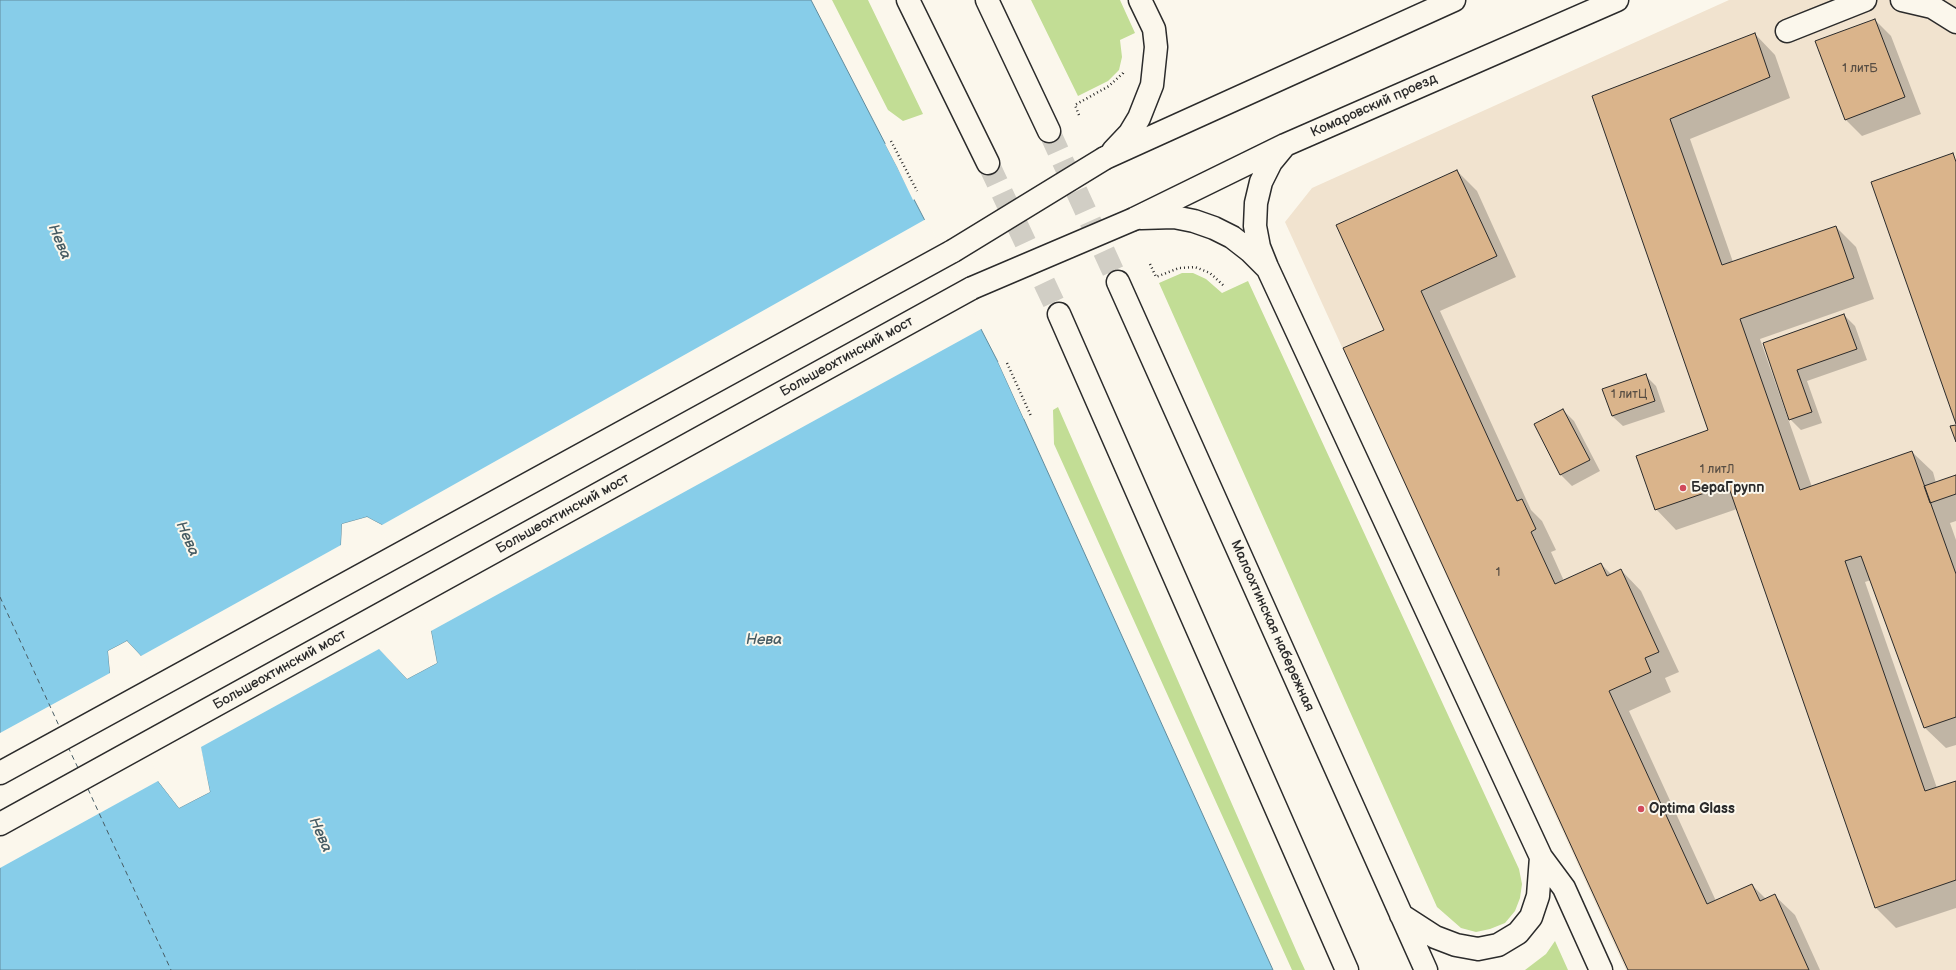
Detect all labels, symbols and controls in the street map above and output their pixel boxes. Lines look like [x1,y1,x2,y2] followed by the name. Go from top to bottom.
[1842,62,1878,76] house number: 1 литБ
[1308,71,1440,141] street label: Комаровский проезд
[44,222,74,262] water label: Нева
[777,313,917,401] street label: Большеохтинский мост
[1611,388,1647,402] house number: 1 литЦ
[1700,463,1734,477] house number: 1 литЛ
[493,470,633,558] street label: Большеохтинский мост
[1691,480,1764,496] place label: БераГрупп
[1678,483,1688,493] marker: БераГрупп
[171,519,203,559] water label: Нева
[1227,538,1317,714] street label: Малоохтинская набережная
[1496,566,1500,580] house number: 1
[210,626,350,714] street label: Большеохтинский мост
[746,631,782,649] water label: Нева
[1649,801,1735,817] place label: Optima Glass
[1636,804,1646,814] marker: Optima Glass
[304,815,336,855] water label: Нева

